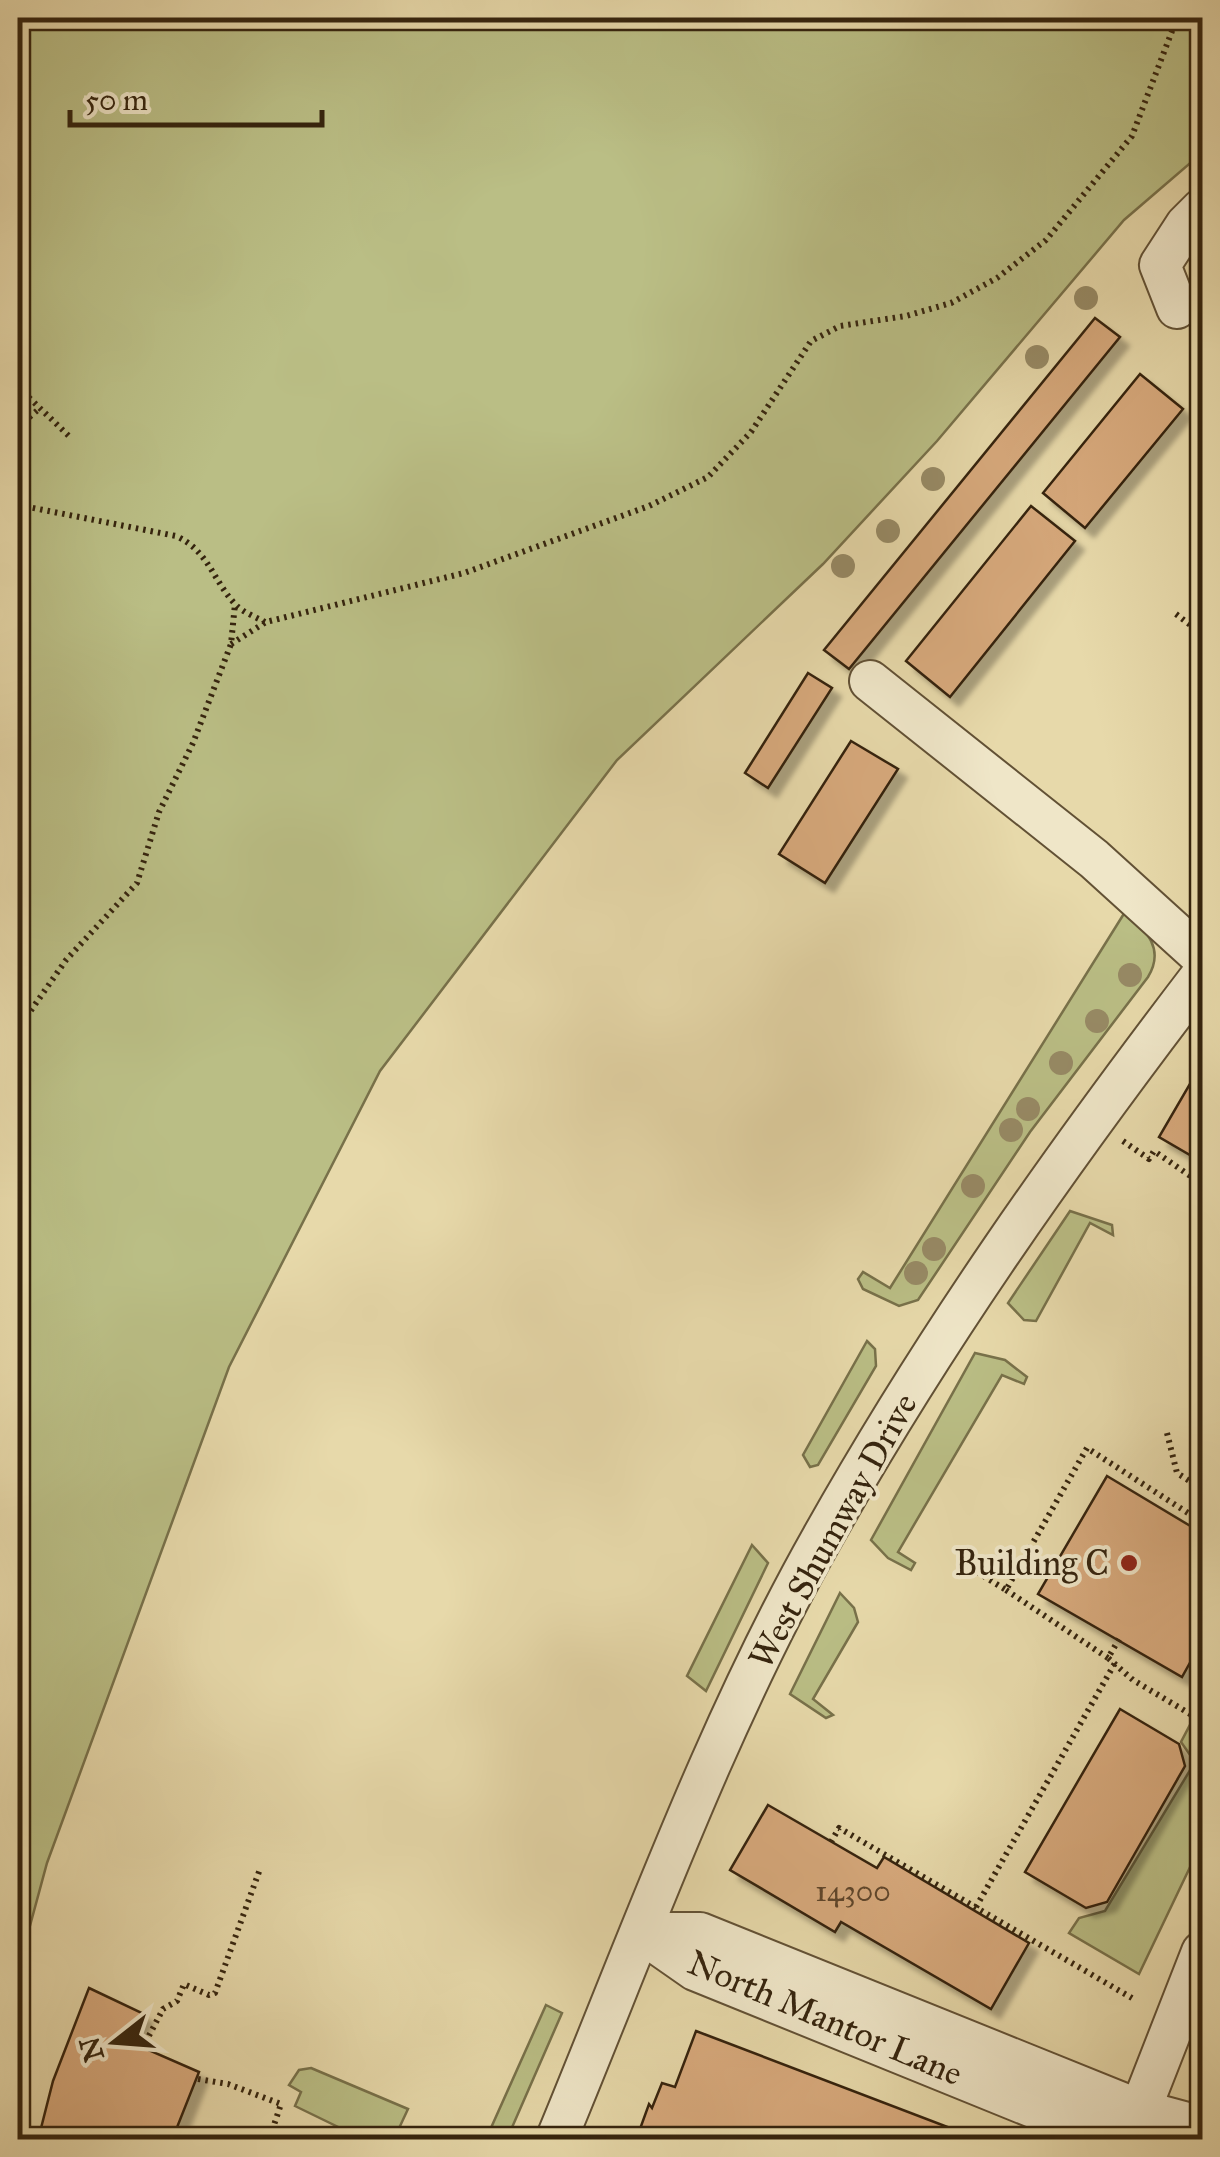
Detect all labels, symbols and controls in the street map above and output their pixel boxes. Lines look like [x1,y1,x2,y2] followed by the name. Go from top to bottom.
[70,65,322,127] scale bar
[85,82,148,118] text: 50 m
[739,1386,927,1676] street label: West Shumway Drive
[954,1542,1109,1585] place label: Building C
[1118,1552,1140,1574] marker: Building C
[815,1873,891,1909] house number: 14300
[681,1941,969,2095] street label: North Mantor Lane
[65,1992,165,2092] north arrow
[71,2032,112,2066] text: N

